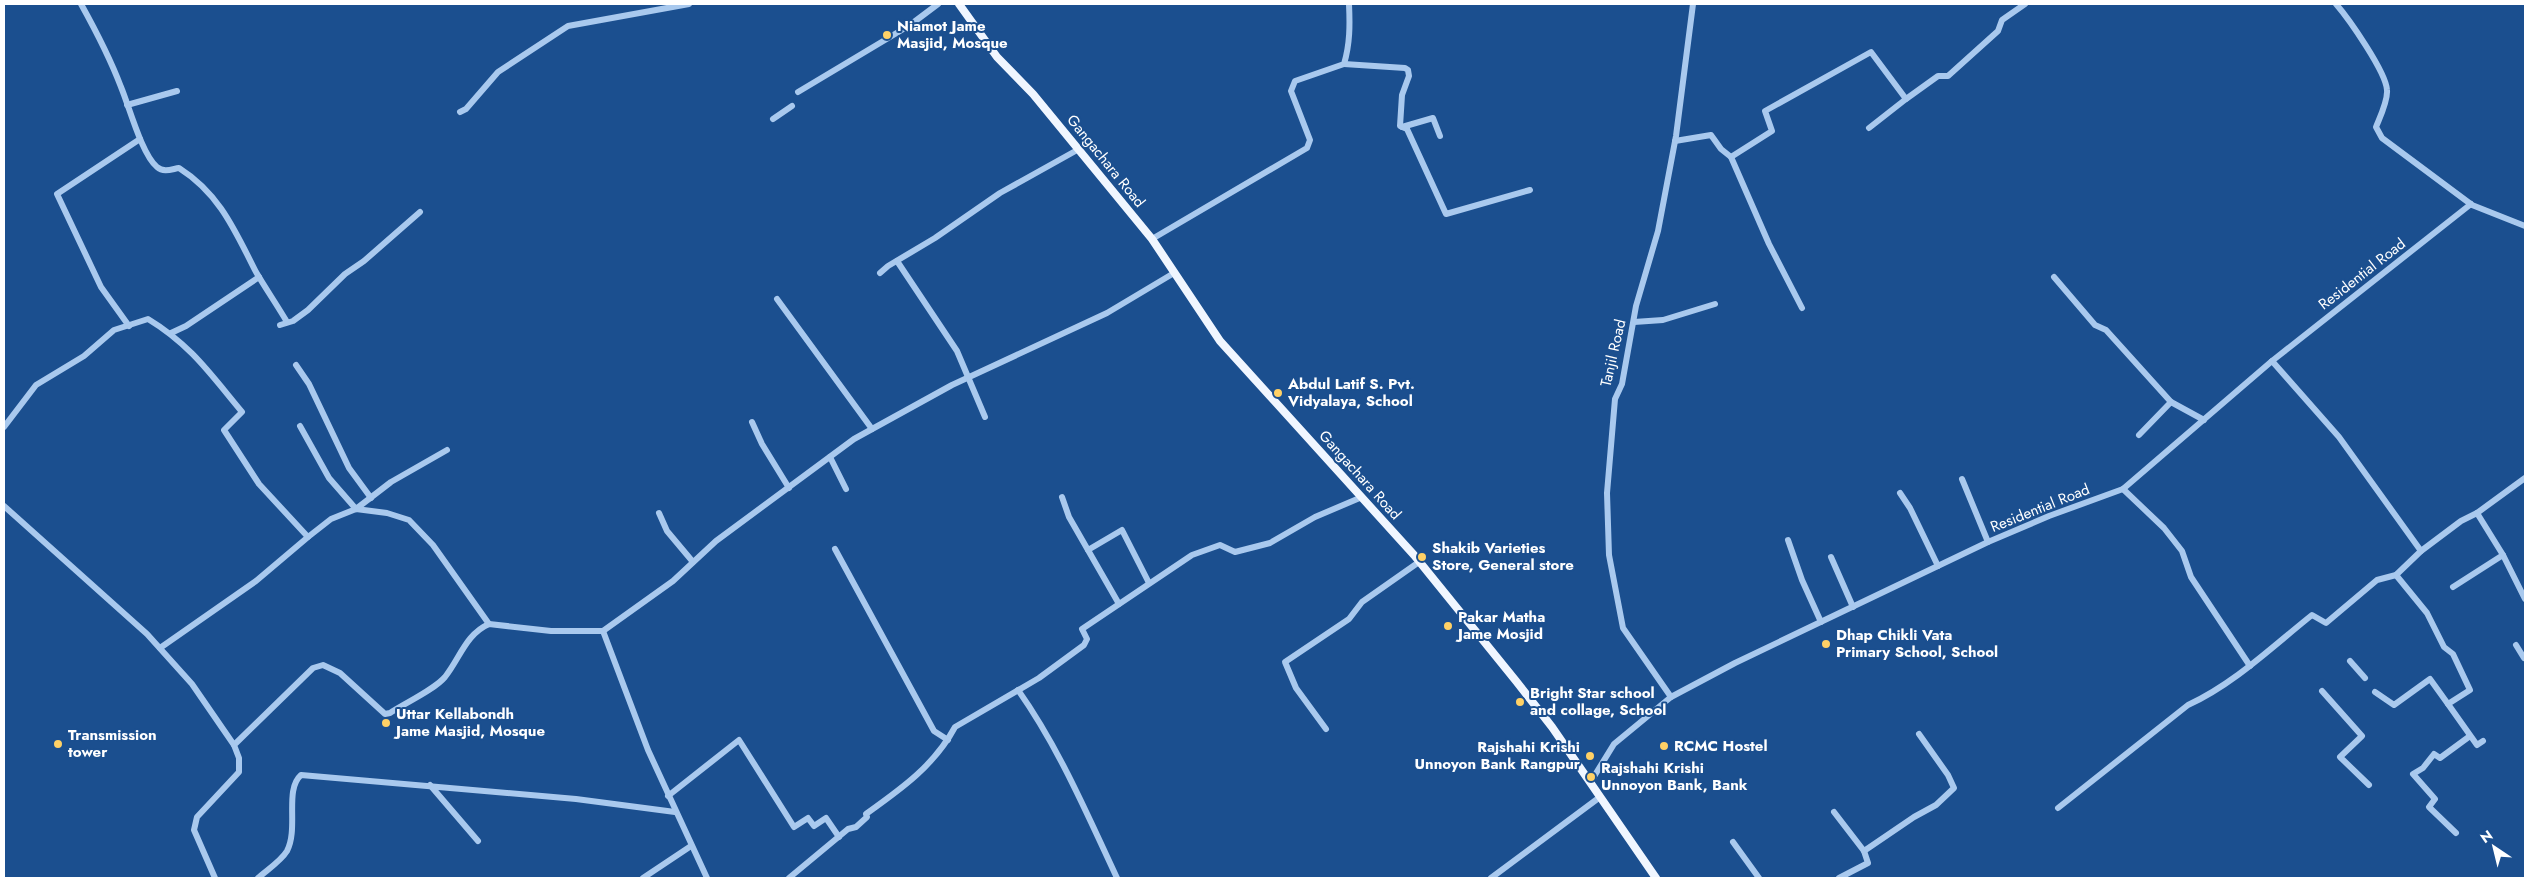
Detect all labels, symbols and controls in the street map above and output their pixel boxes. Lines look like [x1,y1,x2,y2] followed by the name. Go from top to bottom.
[897,15,1008,54] place label: Niamot Jame Masjid, Mosque
[881,29,893,41] marker: Niamot Jame Masjid, Mosque
[1062,110,1150,212] street label: Gangachara Road
[2314,233,2410,315] street label: Residential Road
[1595,317,1631,389] street label: Tanjil Road
[1287,373,1415,412] place label: Abdul Latif S. Pvt. Vidyalaya, School
[1272,387,1284,399] marker: Abdul Latif S. Pvt. Vidyalaya, School
[1314,425,1406,525] street label: Gangachara Road
[1987,478,2093,538] street label: Residential Road
[1432,537,1574,576] place label: Shakib Varieties Store, General store
[1416,551,1428,563] marker: Shakib Varieties Store, General store
[1455,606,1545,645] place label: Pakar Matha Jame Mosjid
[1442,620,1454,632] marker: Pakar Matha Jame Mosjid
[1836,624,1998,663] place label: Dhap Chikli Vata Primary School, School
[1820,638,1832,650] marker: Dhap Chikli Vata Primary School, School
[1530,682,1666,721] place label: Bright Star school and collage, School
[1514,696,1526,708] marker: Bright Star school and collage, School
[393,703,545,742] place label: Uttar Kellabondh Jame Masjid, Mosque
[380,717,392,729] marker: Uttar Kellabondh Jame Masjid, Mosque
[68,724,157,763] place label: Transmission tower
[1674,735,1768,757] place label: RCMC Hostel
[1415,736,1581,775] place label: Rajshahi Krishi Unnoyon Bank Rangpur
[52,738,64,750] marker: Transmission tower
[1658,740,1670,752] marker: RCMC Hostel
[1584,750,1596,762] marker: Rajshahi Krishi Unnoyon Bank Rangpur
[1601,757,1748,796] place label: Rajshahi Krishi Unnoyon Bank, Bank
[1585,771,1597,783] marker: Rajshahi Krishi Unnoyon Bank, Bank
[2469,822,2519,872] north arrow
[2476,825,2497,848] text: N

